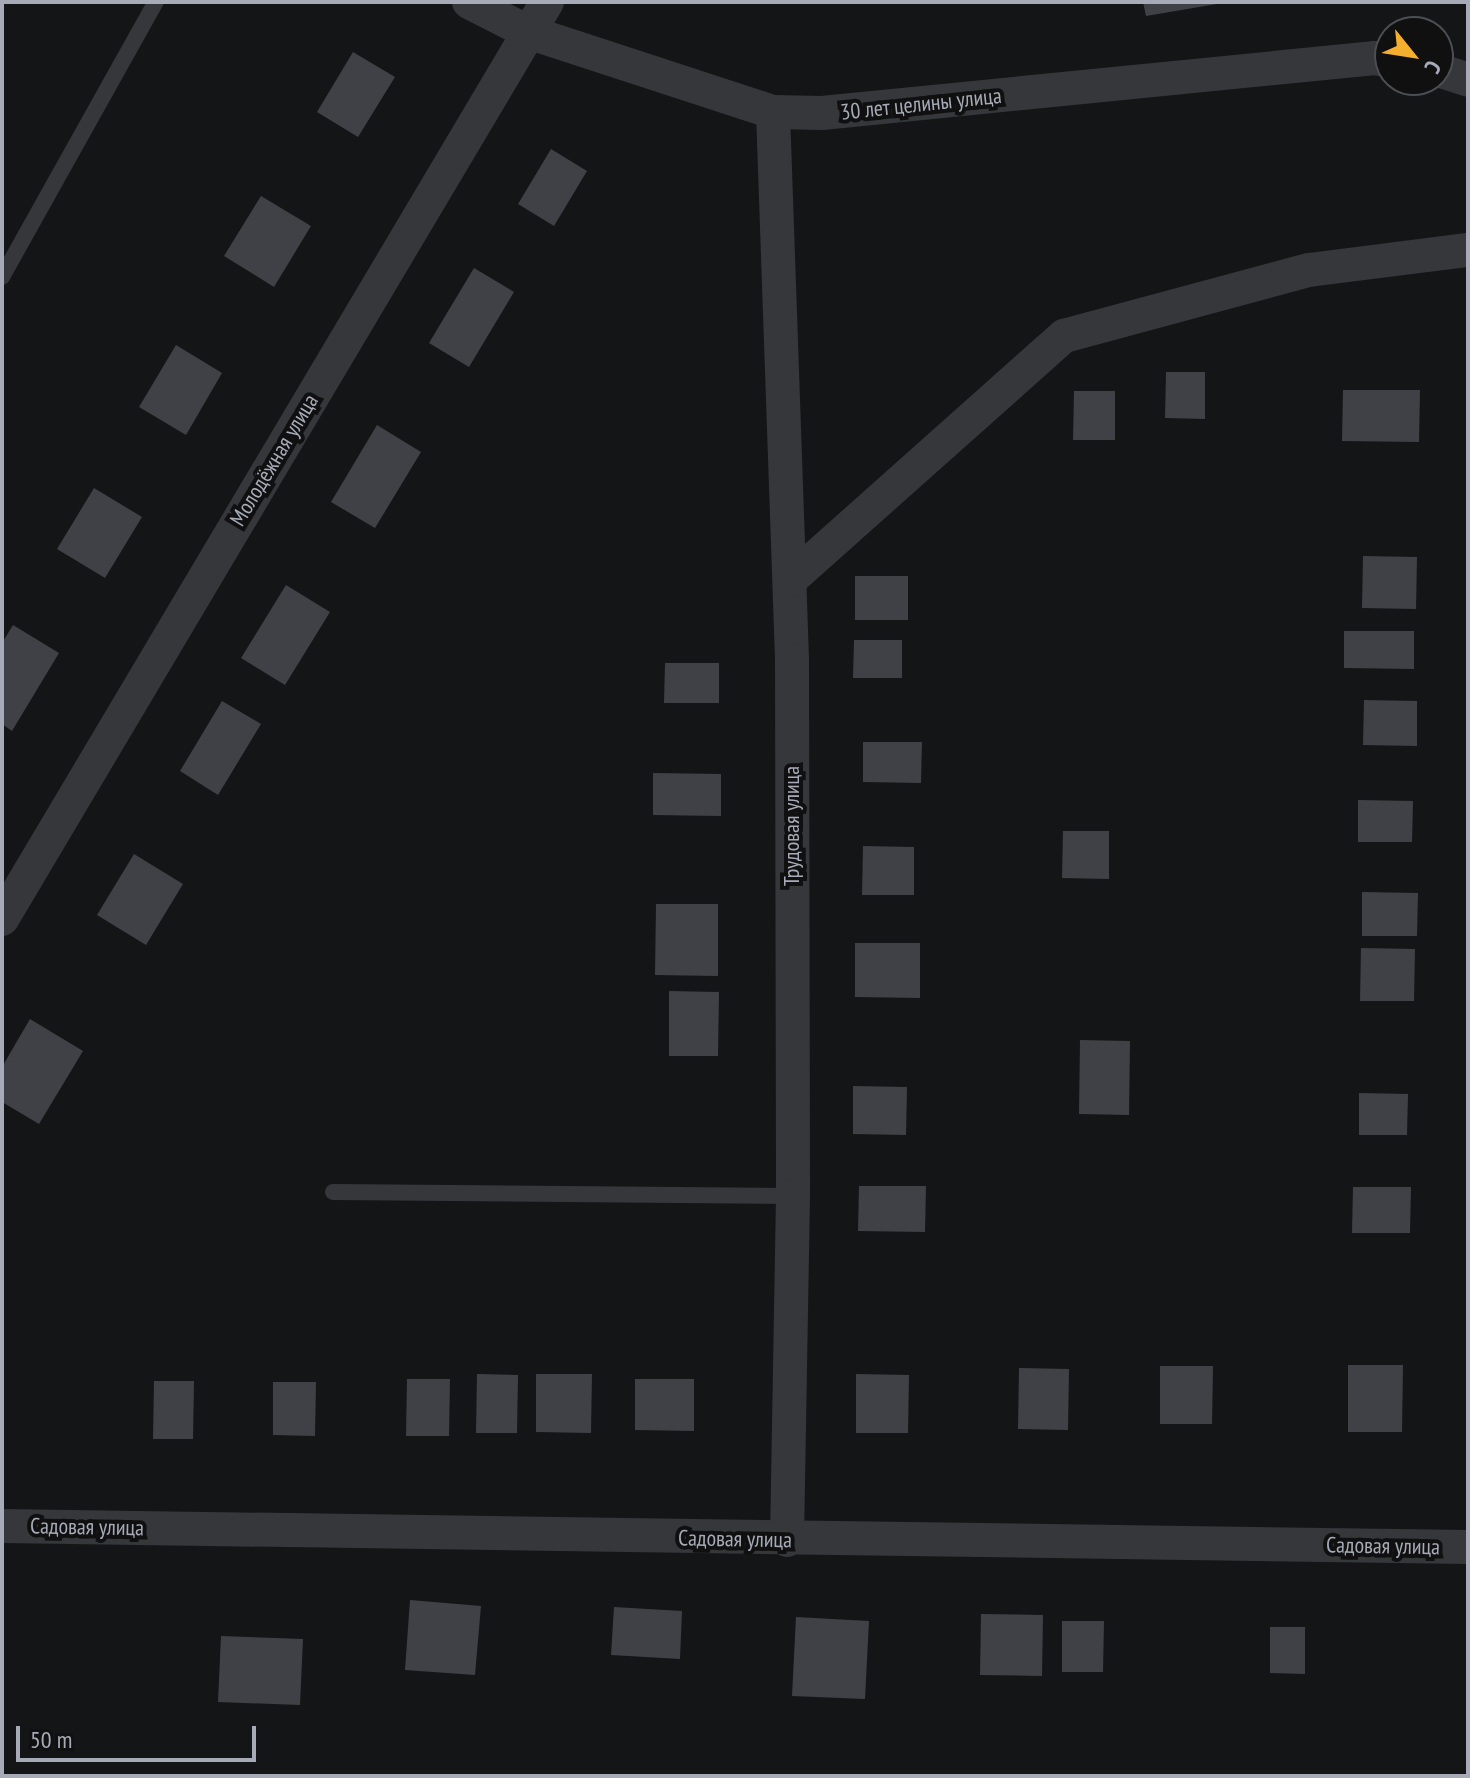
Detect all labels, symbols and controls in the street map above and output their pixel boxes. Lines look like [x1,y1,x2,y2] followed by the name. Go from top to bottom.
[1374,16,1454,96] north arrow
[1418,56,1448,78] text: С
[839,82,1003,126] street label: 30 лет целины улица
[224,389,324,531] street label: Молодёжная улица
[779,766,805,886] street label: Трудовая улица
[30,1513,144,1541] street label: Садовая улица
[678,1525,792,1553] street label: Садовая улица
[1326,1532,1440,1560] street label: Садовая улица
[20,1710,260,1760] scale bar
[30,1724,72,1755] text: 50 m

